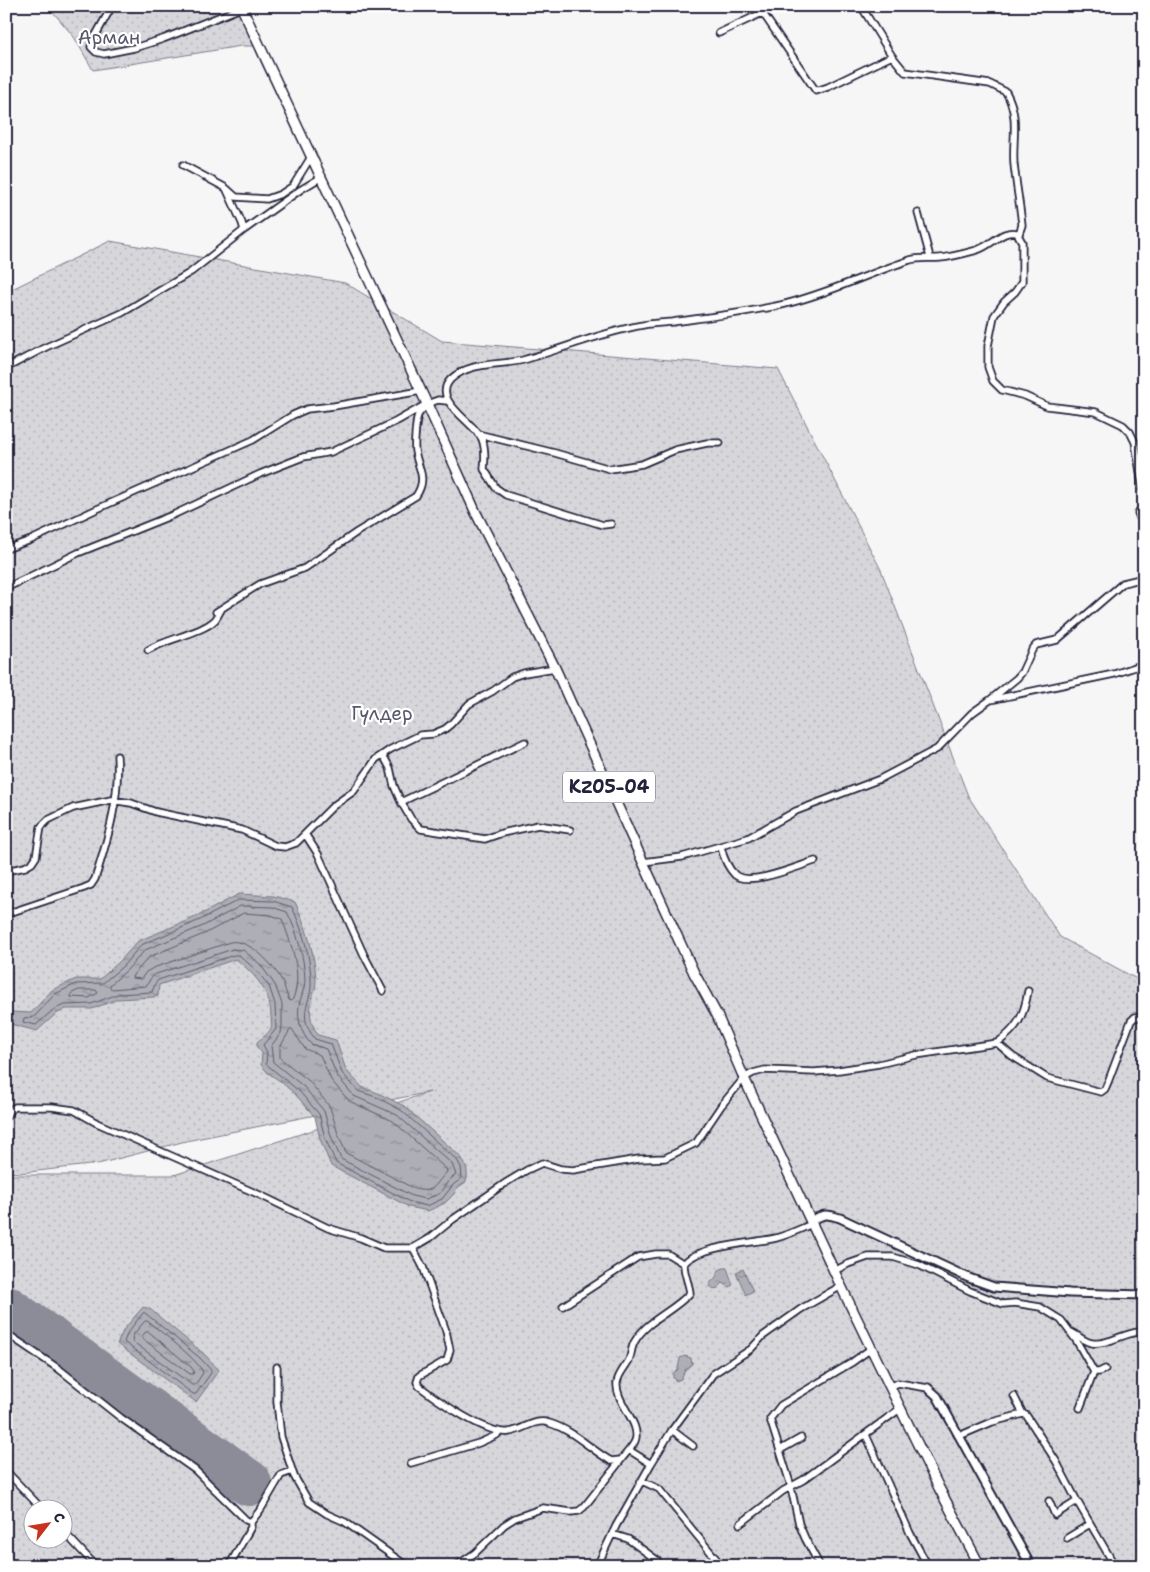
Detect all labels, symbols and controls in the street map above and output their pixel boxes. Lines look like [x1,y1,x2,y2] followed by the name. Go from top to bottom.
[78,25,140,50] park label: Арман
[351,701,413,726] park label: Гүлдер
[563,772,655,802] road number: KZ05-04
[22,1500,72,1550] north arrow
[49,1509,69,1526] text: С

